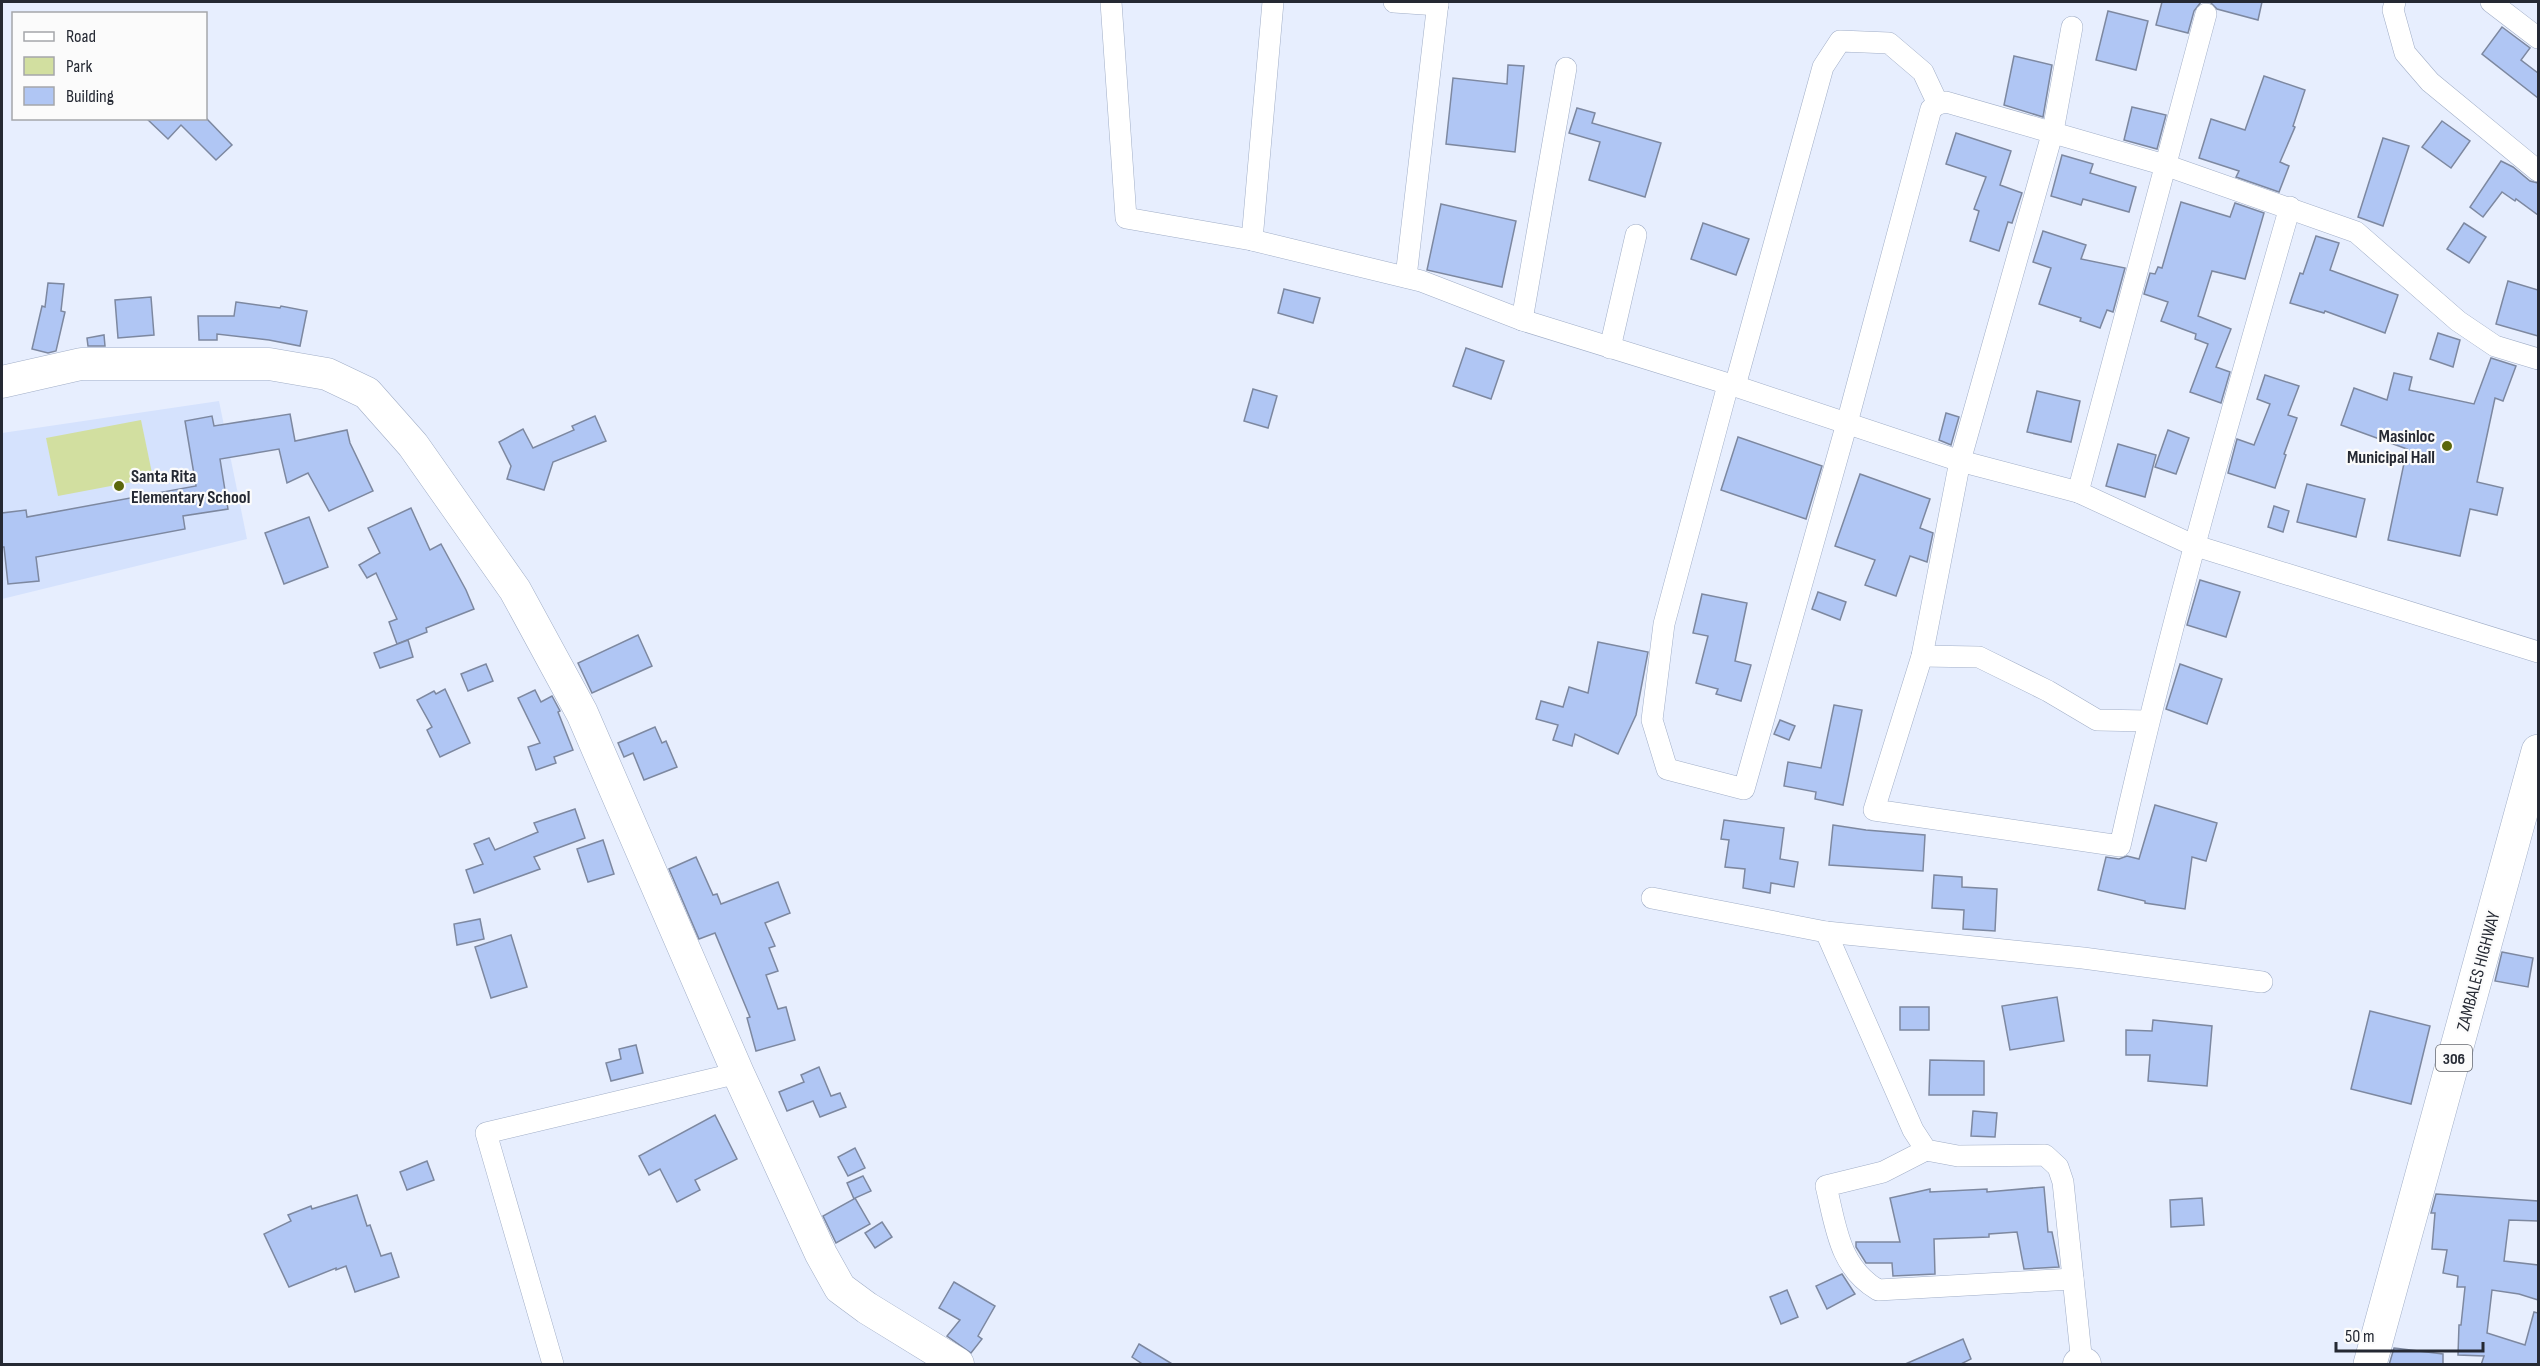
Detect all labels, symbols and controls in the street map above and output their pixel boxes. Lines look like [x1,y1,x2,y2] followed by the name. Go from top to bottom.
[12,12,207,120] legend
[66,26,96,47] text: Road
[66,56,92,77] text: Park
[66,86,114,107] text: Building
[2347,426,2435,468] place label: Masinloc Municipal Hall
[2440,439,2454,453] marker: Masinloc Municipal Hall
[131,466,250,508] place label: Santa Rita Elementary School
[112,479,126,493] marker: Santa Rita Elementary School
[2452,909,2505,1033] street label: ZAMBALES HIGHWAY
[2436,1045,2472,1071] road number: 306
[2336,1315,2483,1353] scale bar
[2345,1326,2375,1347] text: 50 m

